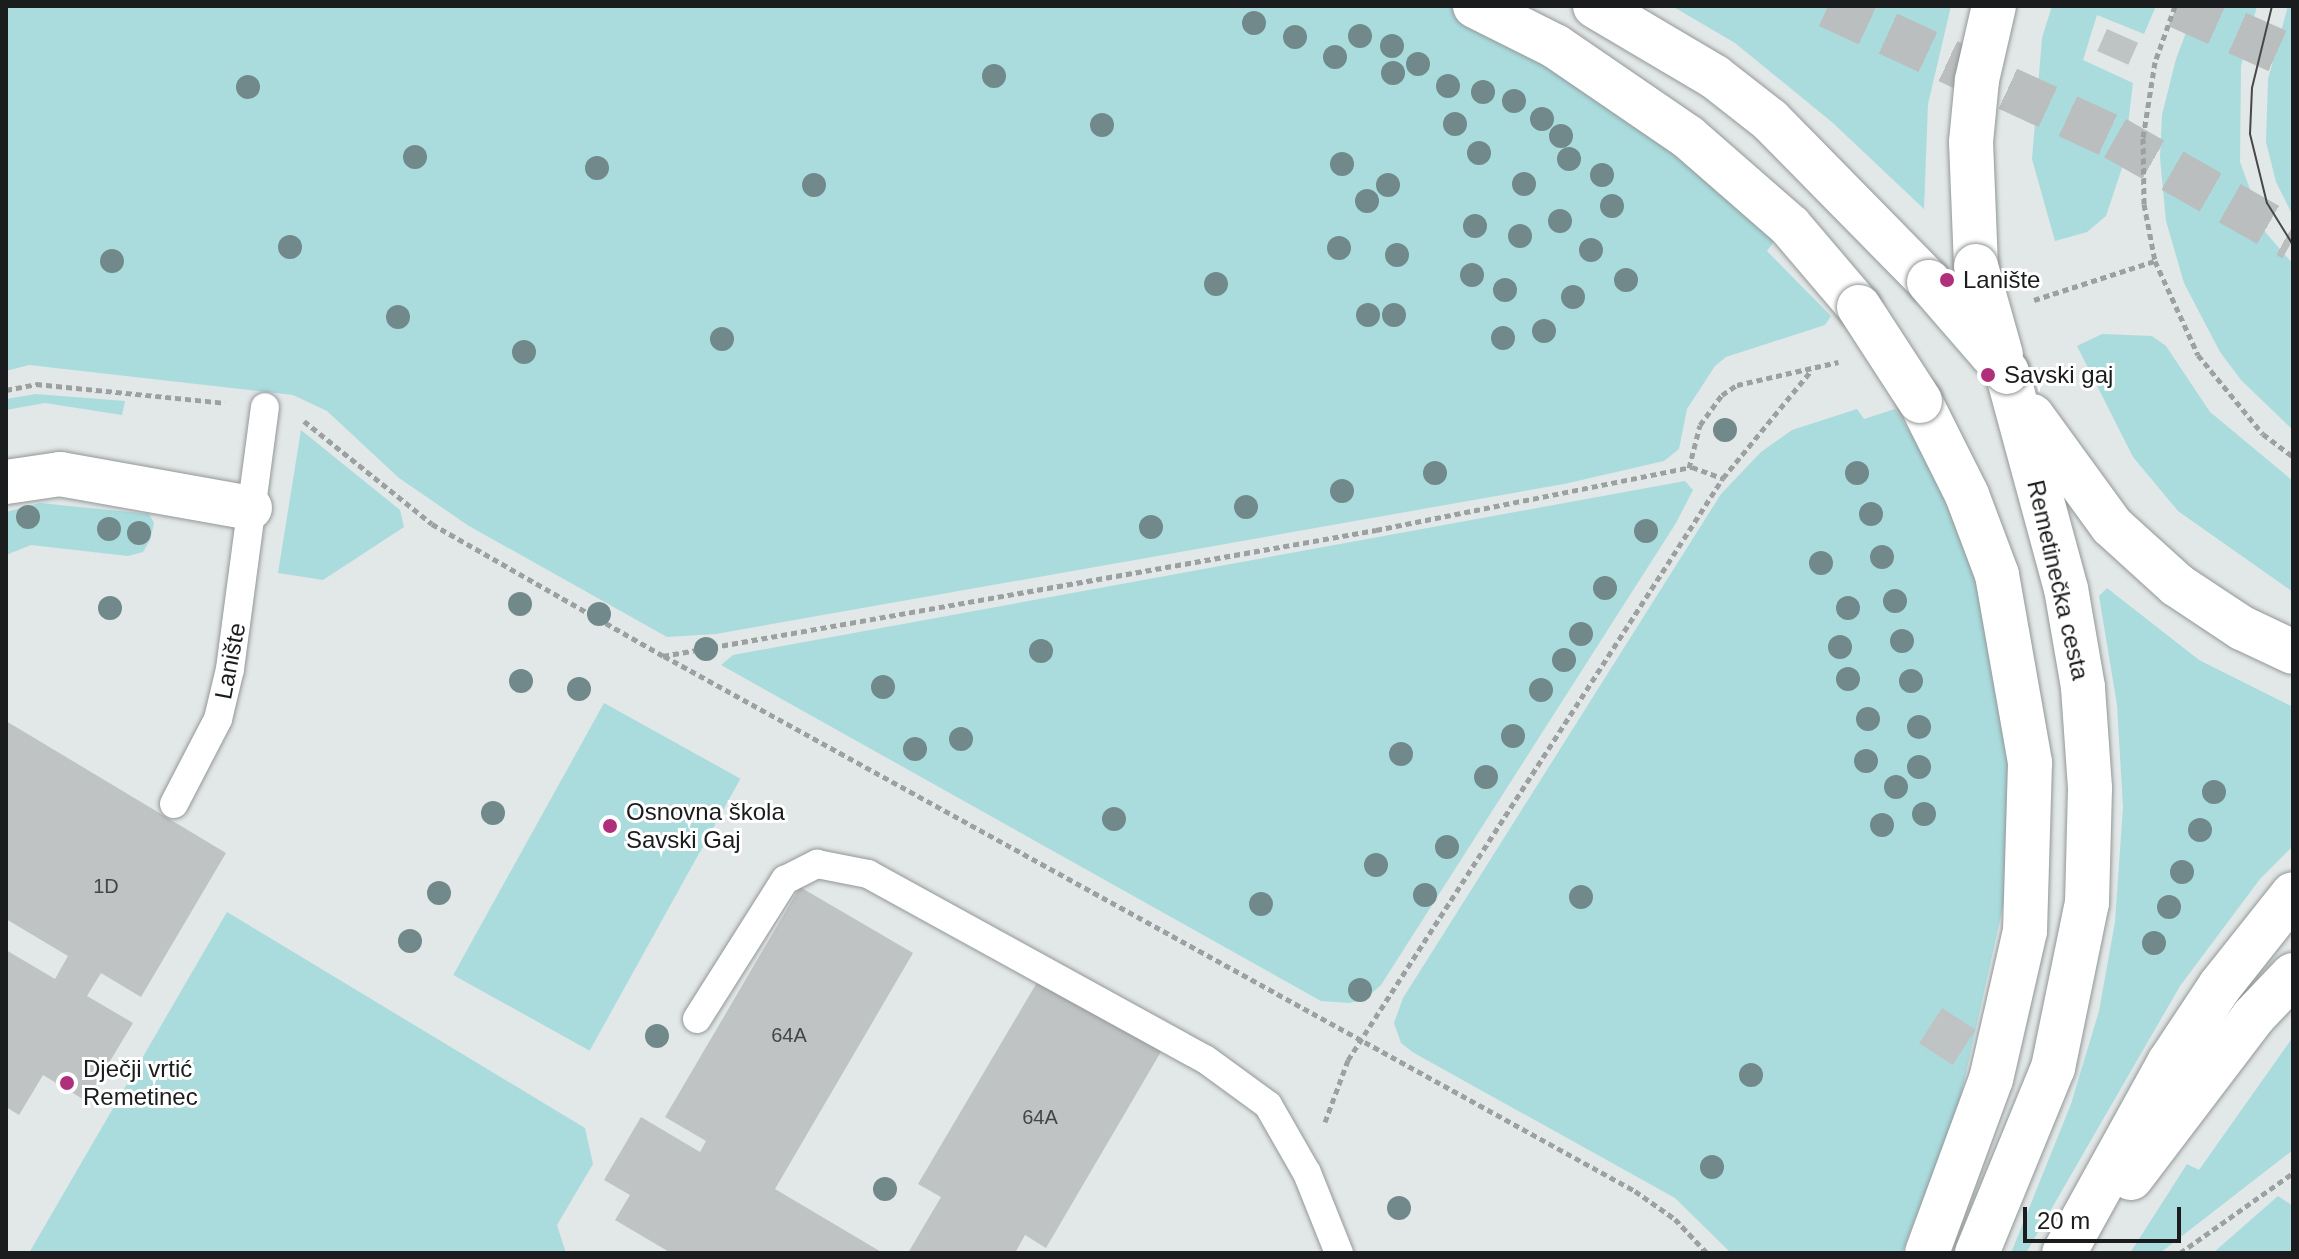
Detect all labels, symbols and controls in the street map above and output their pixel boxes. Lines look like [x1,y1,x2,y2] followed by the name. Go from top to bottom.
[1963,266,2040,294] place label: Lanište
[1938,271,1956,289] marker: Lanište
[2004,361,2113,389] place label: Savski gaj
[1979,366,1997,384] marker: Savski gaj
[2021,477,2095,683] street label: Remetinečka cesta
[208,620,252,702] street label: Lanište
[626,798,785,854] place label: Osnovna škola Savski Gaj
[601,817,619,835] marker: Osnovna škola Savski Gaj
[93,874,119,898] house number: 1D
[771,1023,807,1047] house number: 64A
[83,1055,198,1111] place label: Dječji vrtić Remetinec
[58,1074,76,1092] marker: Dječji vrtić Remetinec
[1022,1105,1058,1129] house number: 64A
[2027,1191,2185,1241] scale bar
[2037,1207,2090,1234] text: 20 m

